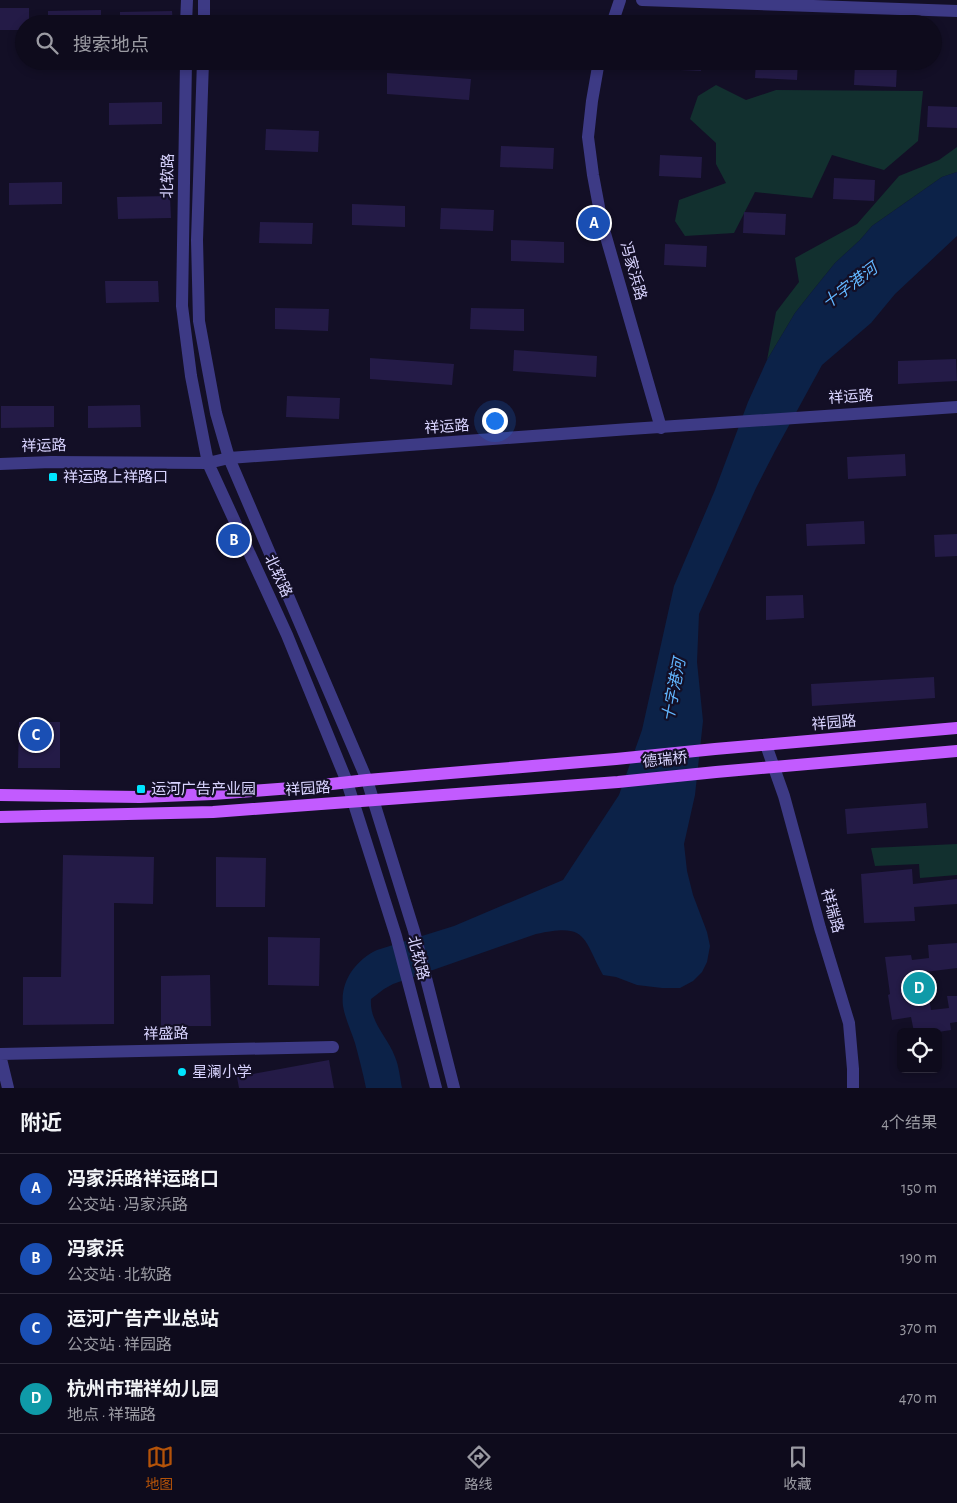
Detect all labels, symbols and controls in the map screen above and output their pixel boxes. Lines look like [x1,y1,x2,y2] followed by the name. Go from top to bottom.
[15,15,942,70] search box
[33,29,61,57] icon: search
[73,36,149,55] text: 搜索地点
[158,153,176,199] street label: 北软路
[578,204,610,242] pin: A
[618,240,649,302] street label: 冯家浜路
[819,258,883,312] water label: 十字港河
[828,387,874,406] street label: 祥运路
[482,408,508,434] your location
[424,417,470,436] street label: 祥运路
[21,437,67,454] street label: 祥运路
[63,469,168,485] place label: 祥运路上祥路口
[47,471,59,483] marker: 祥运路上祥路口
[218,521,250,559] pin: B
[262,552,296,600] street label: 北软路
[659,654,689,723] water label: 十字港河
[811,713,857,732] street label: 祥园路
[20,716,52,754] pin: C
[642,748,688,770] street label: 德瑞桥
[285,779,331,798] street label: 祥园路
[151,781,256,797] place label: 运河广告产业园
[135,783,147,795] marker: 运河广告产业园
[819,887,846,935] street label: 祥瑞路
[405,934,433,982] street label: 北软路
[903,969,935,1007] pin: D
[143,1024,189,1042] street label: 祥盛路
[897,1028,942,1073] map controls
[897,1028,942,1073] button: locate
[192,1064,252,1080] place label: 星澜小学
[176,1066,188,1078] marker: 星澜小学
[20,1113,62,1134] text: 附近
[881,1115,937,1131] text: 4个结果
[67,1170,219,1189] text: 冯家浜路祥运路口
[31,1180,41,1196] text: A
[901,1180,937,1196] text: 150 m
[67,1197,188,1213] text: 公交站 · 冯家浜路
[67,1240,124,1259] text: 冯家浜
[31,1250,41,1266] text: B
[900,1250,937,1266] text: 190 m
[67,1267,172,1283] text: 公交站 · 北软路
[67,1310,219,1329] text: 运河广告产业总站
[32,1320,40,1336] text: C
[900,1320,937,1336] text: 370 m
[67,1337,172,1353] text: 公交站 · 祥园路
[67,1380,219,1399] text: 杭州市瑞祥幼儿园
[31,1390,41,1406] text: D
[899,1390,937,1406] text: 470 m
[67,1407,156,1423] text: 地点 · 祥瑞路
[146,1443,174,1494] tab: 地图
[465,1443,493,1494] tab: 路线
[784,1443,812,1494] tab: 收藏

